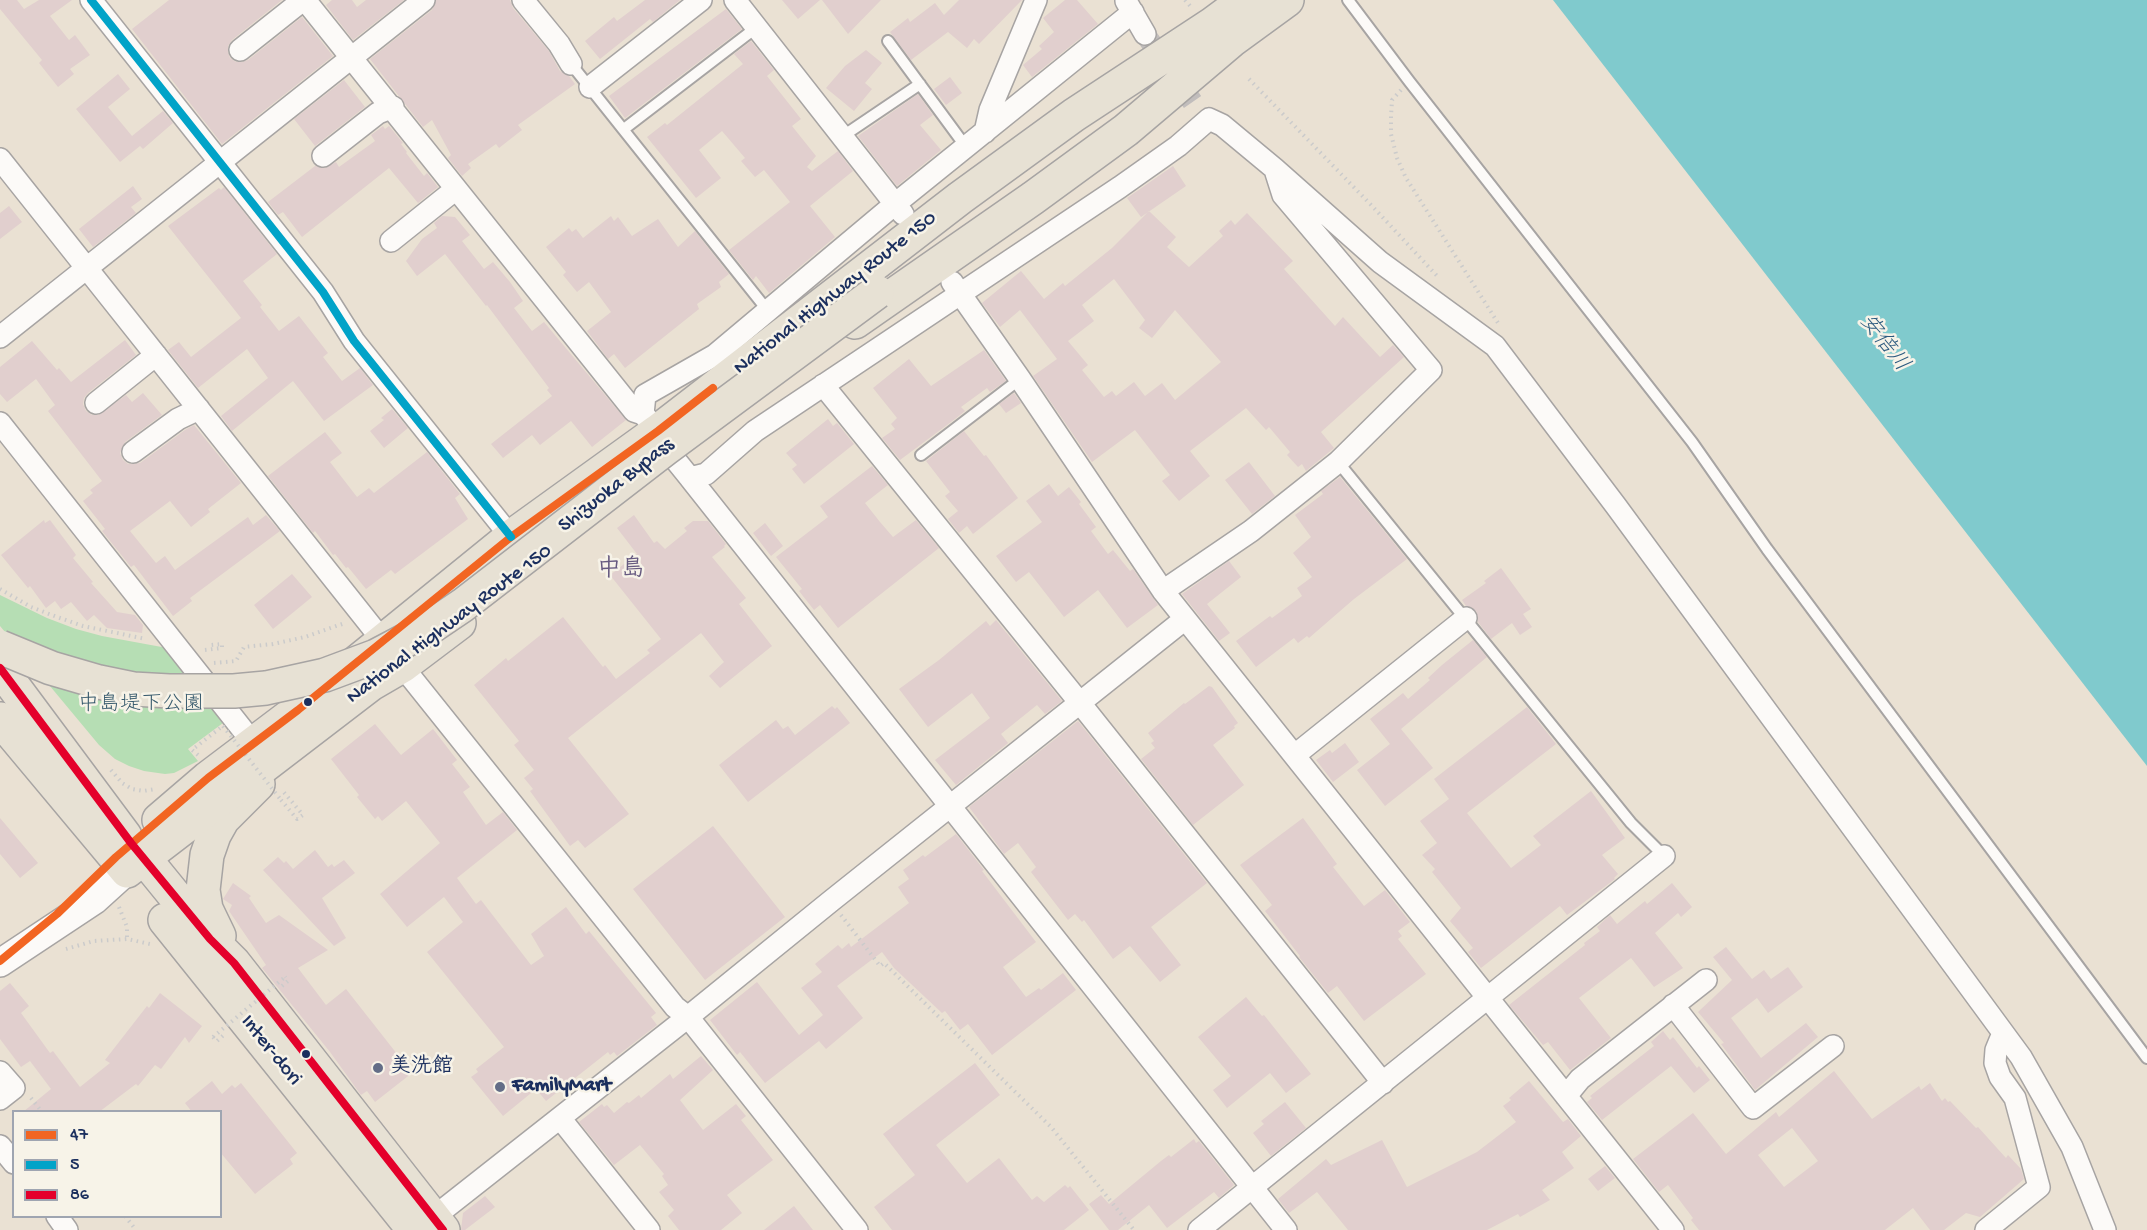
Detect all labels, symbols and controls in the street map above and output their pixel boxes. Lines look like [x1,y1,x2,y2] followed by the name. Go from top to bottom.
[729,207,943,381] street label: National Highway Route 150
[1852,310,1914,378] water label: 安倍川
[554,433,680,539] street label: Shizuoka Bypass
[342,539,558,711] street label: National Highway Route 150
[597,557,645,585] district label: 中島
[78,693,204,719] park label: 中島堤下公園
[302,696,314,708] unlabelled marker
[234,1011,306,1091] street label: Inter-dori
[300,1048,312,1060] unlabelled marker
[390,1055,453,1081] place label: 美洗館
[371,1061,385,1075] marker: 美洗館
[512,1074,611,1100] place label: FamilyMart
[493,1080,507,1094] marker: FamilyMart
[12,1110,222,1218] legend
[70,1125,88,1146] text: 47
[70,1155,79,1176] text: 5
[70,1185,89,1206] text: 86

